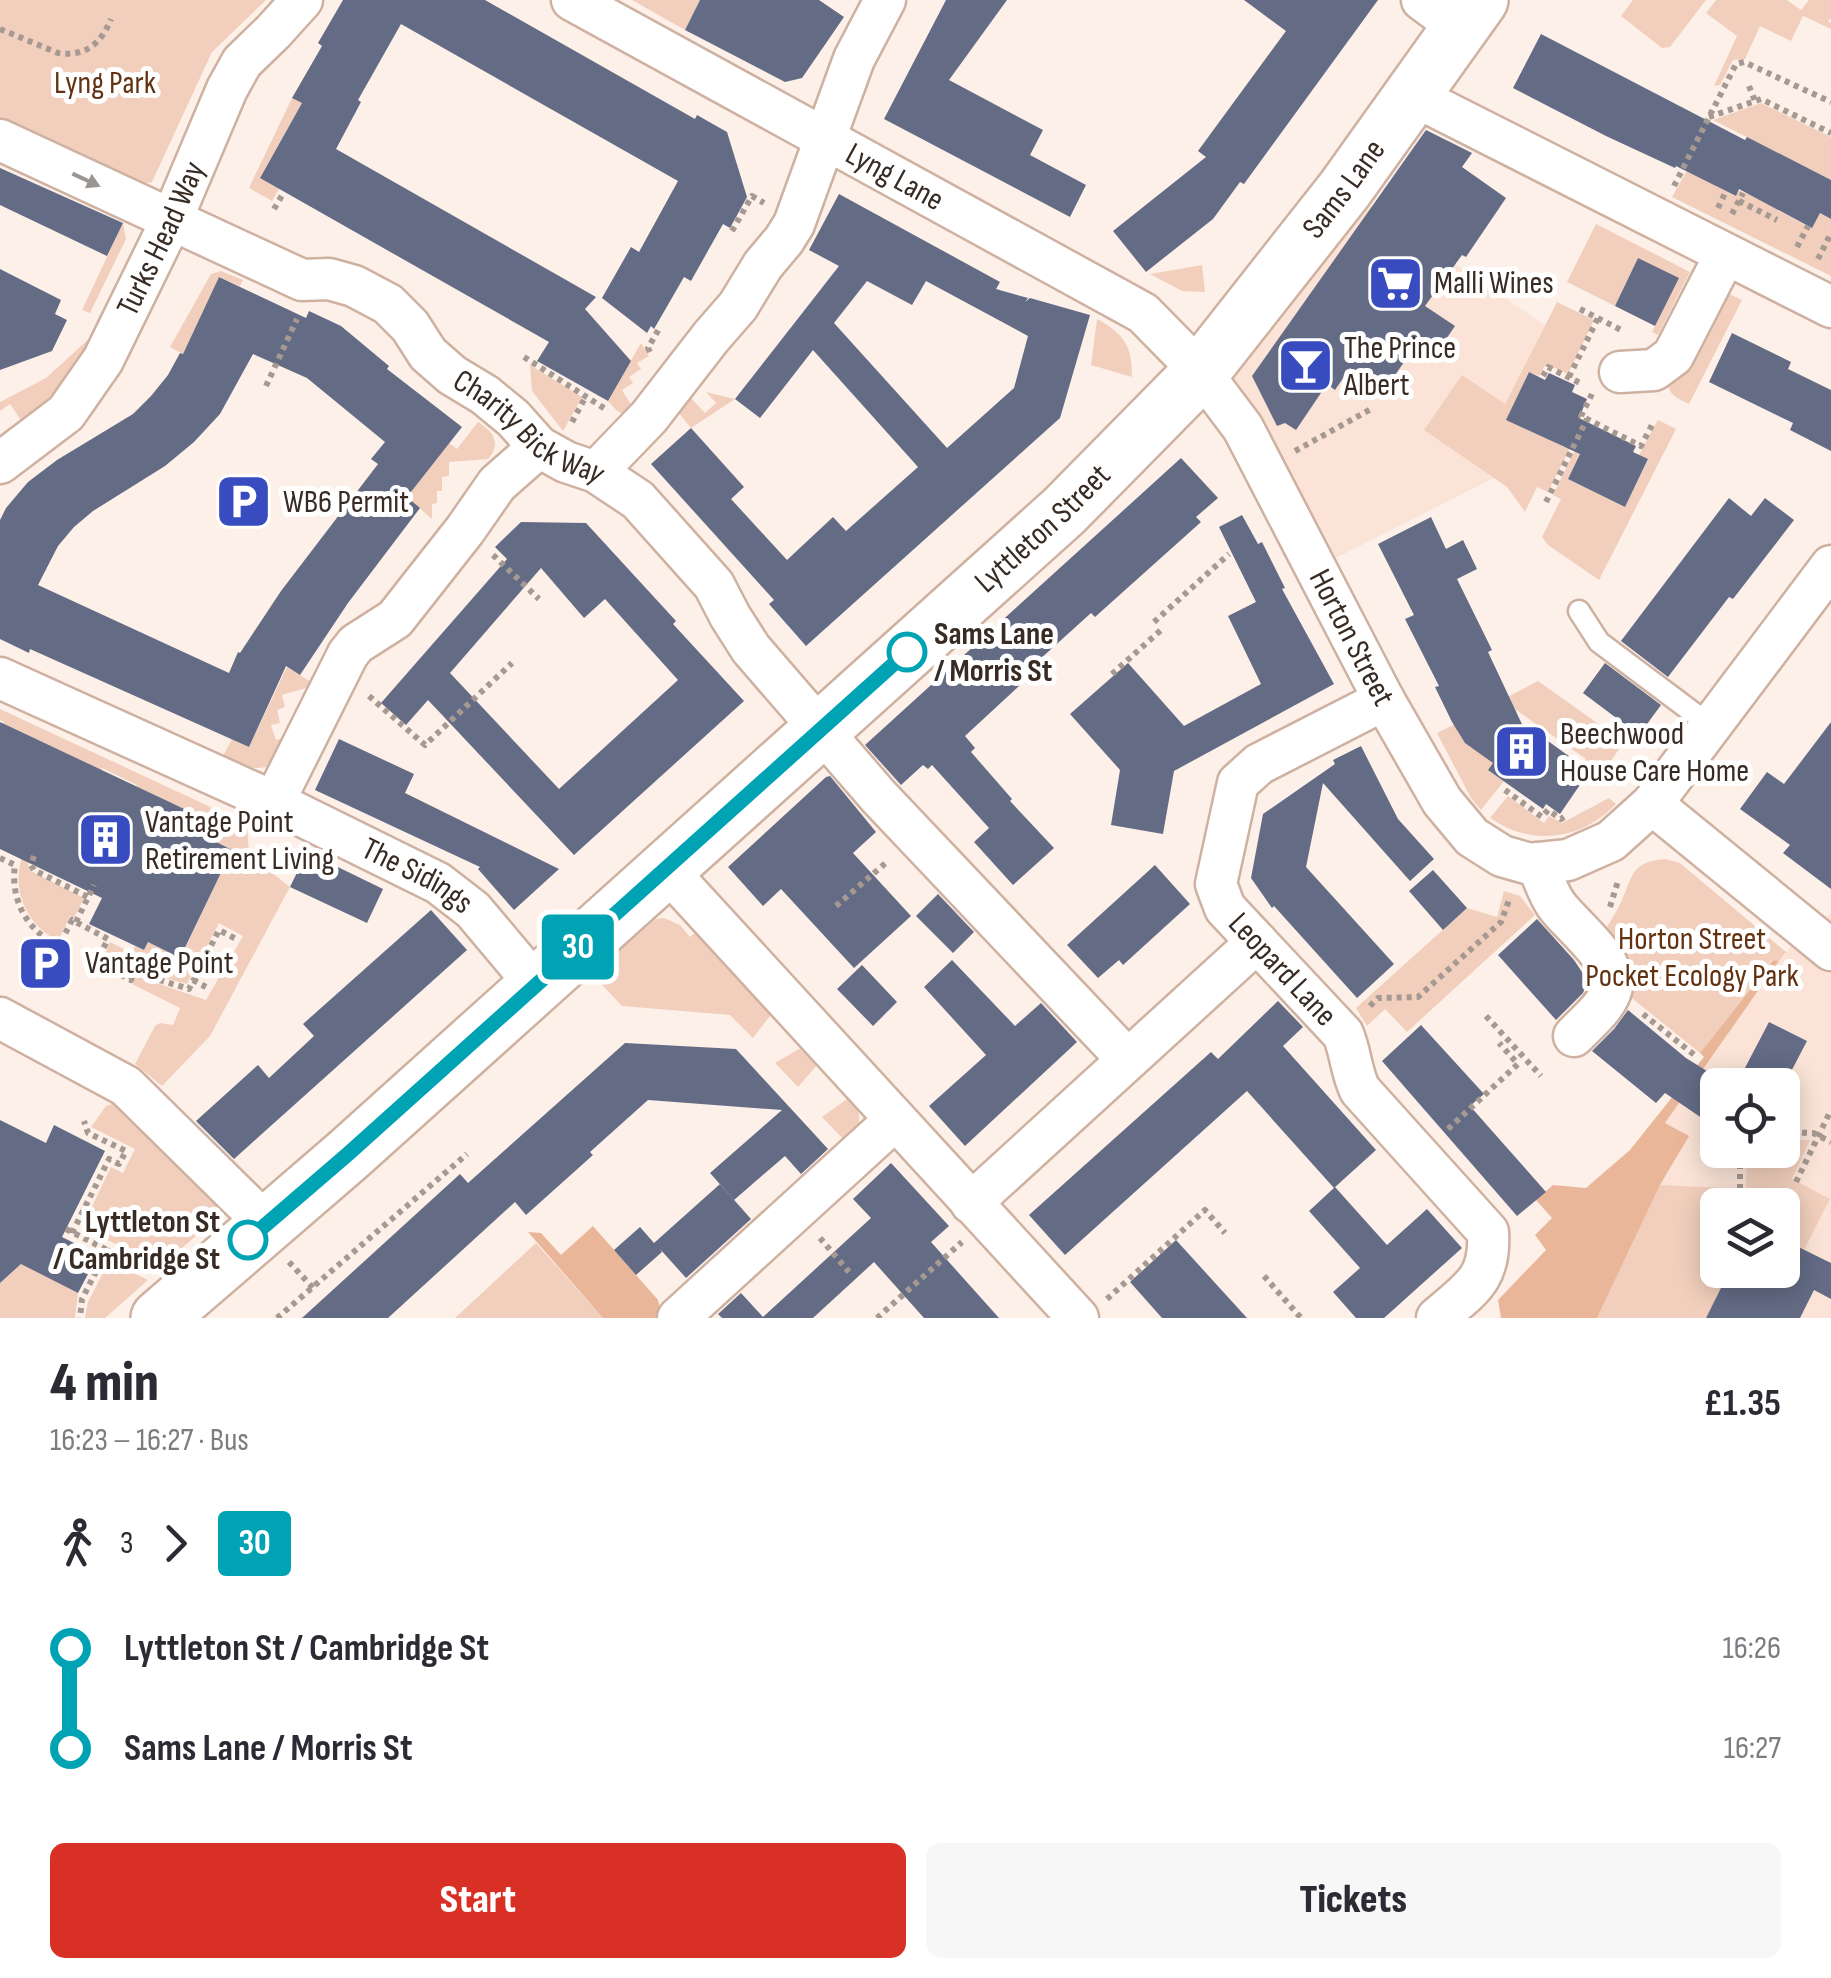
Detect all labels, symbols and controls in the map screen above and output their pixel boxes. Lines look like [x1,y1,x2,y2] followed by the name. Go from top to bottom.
[54,64,156,103] park label: Lyng Park
[1294,132,1394,246] street label: Sams Lane
[839,134,950,219] street label: Lyng Lane
[108,156,214,322] street label: Turks Head Way
[71,172,101,188] one-way arrow
[1365,253,1425,313] supermarket icon: Malli Wines
[1434,264,1554,303] place label: Malli Wines
[1343,329,1456,405] place label: The Prince Albert
[1275,336,1335,396] bar icon: The Prince Albert
[446,361,613,492] street label: Charity Bick Way
[967,456,1119,601] street label: Lyttleton Street
[214,472,274,532] parking icon: WB6 Permit
[283,483,409,522] place label: WB6 Permit
[1300,563,1403,712] street label: Horton Street
[934,615,1054,691] place label: Sams Lane / Morris St
[888,633,926,671] marker: Sams Lane / Morris St
[1560,715,1749,791] place label: Beechwood House Care Home
[1491,722,1551,782] building icon: Beechwood House Care Home
[145,803,334,879] place label: Vantage Point Retirement Living
[76,810,136,870] building icon: Vantage Point Retirement Living
[356,829,481,922] street label: The Sidings
[1220,905,1345,1034] street label: Leopard Lane
[533,914,623,980] line badge: 30
[1585,920,1799,996] park label: Horton Street Pocket Ecology Park
[562,926,594,969] text: 30
[16,933,76,993] parking icon: Vantage Point
[85,944,234,983] place label: Vantage Point
[1700,1068,1800,1288] map controls
[1700,1068,1800,1168] button: locate
[1700,1188,1800,1288] button: layers
[53,1203,220,1279] place label: Lyttleton St / Cambridge St
[229,1221,267,1259] marker: Lyttleton St / Cambridge St
[50,1350,159,1417] text: 4 min
[1703,1381,1781,1426] text: £1.35
[50,1421,249,1460] text: 16:23 – 16:27 · Bus
[50,1516,105,1571] icon: walk
[148,1516,203,1571] icon: forward
[238,1522,271,1565] text: 30
[120,1524,133,1563] text: 3
[124,1626,489,1671] text: Lyttleton St / Cambridge St
[1723,1629,1781,1668] text: 16:26
[124,1726,413,1771] text: Sams Lane / Morris St
[1724,1729,1781,1768] text: 16:27
[50,1843,906,1958] button: Start
[926,1843,1781,1958] button: Tickets

